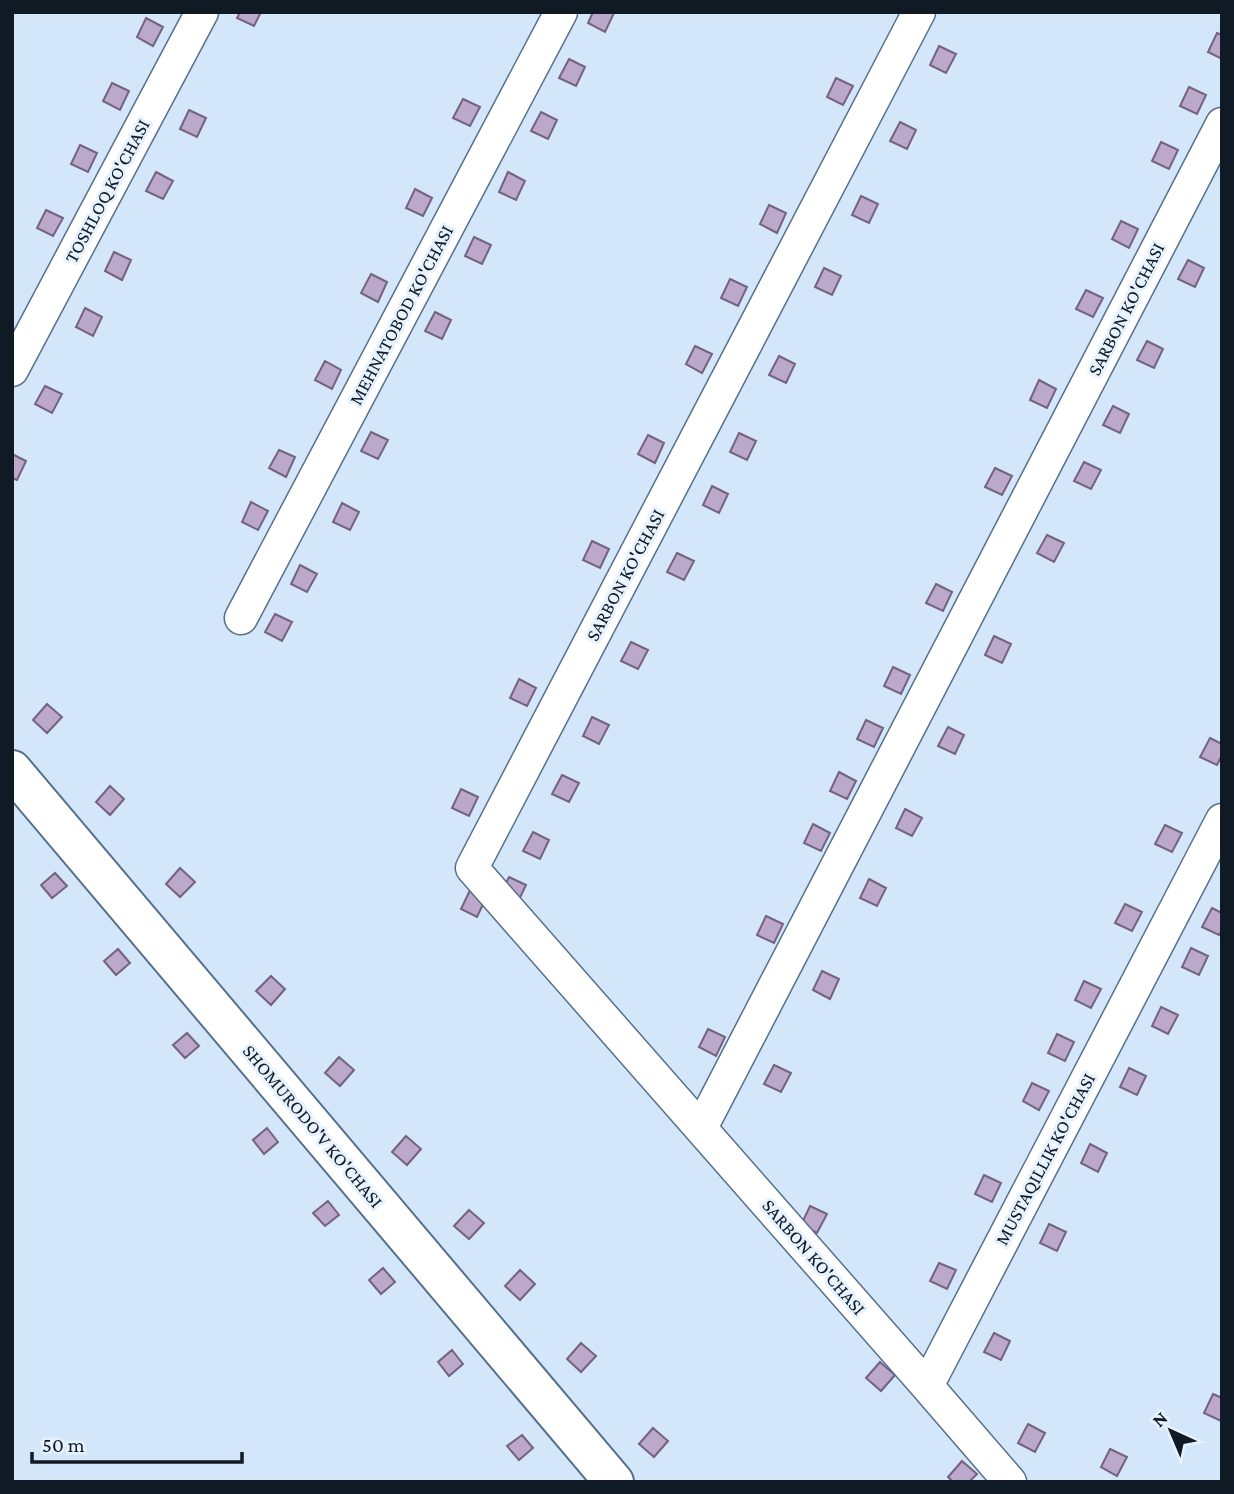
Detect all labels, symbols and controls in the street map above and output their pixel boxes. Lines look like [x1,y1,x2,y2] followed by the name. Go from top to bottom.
[60,116,154,266] street label: TOSHLOQ KO'CHASI
[345,222,457,408] street label: MEHNATOBOD KO'CHASI
[1083,239,1169,379] street label: SARBON KO'CHASI
[581,506,669,644] street label: SARBON KO'CHASI
[239,1040,387,1212] street label: SHOMURODO'V KO'CHASI
[991,1069,1099,1249] street label: MUSTAQILLIK KO'CHASI
[758,1195,870,1319] street label: SARBON KO'CHASI
[1136,1396,1206,1466] north arrow
[1148,1407,1172,1431] text: N
[32,1420,242,1464] scale bar
[42,1433,85,1457] text: 50 m

